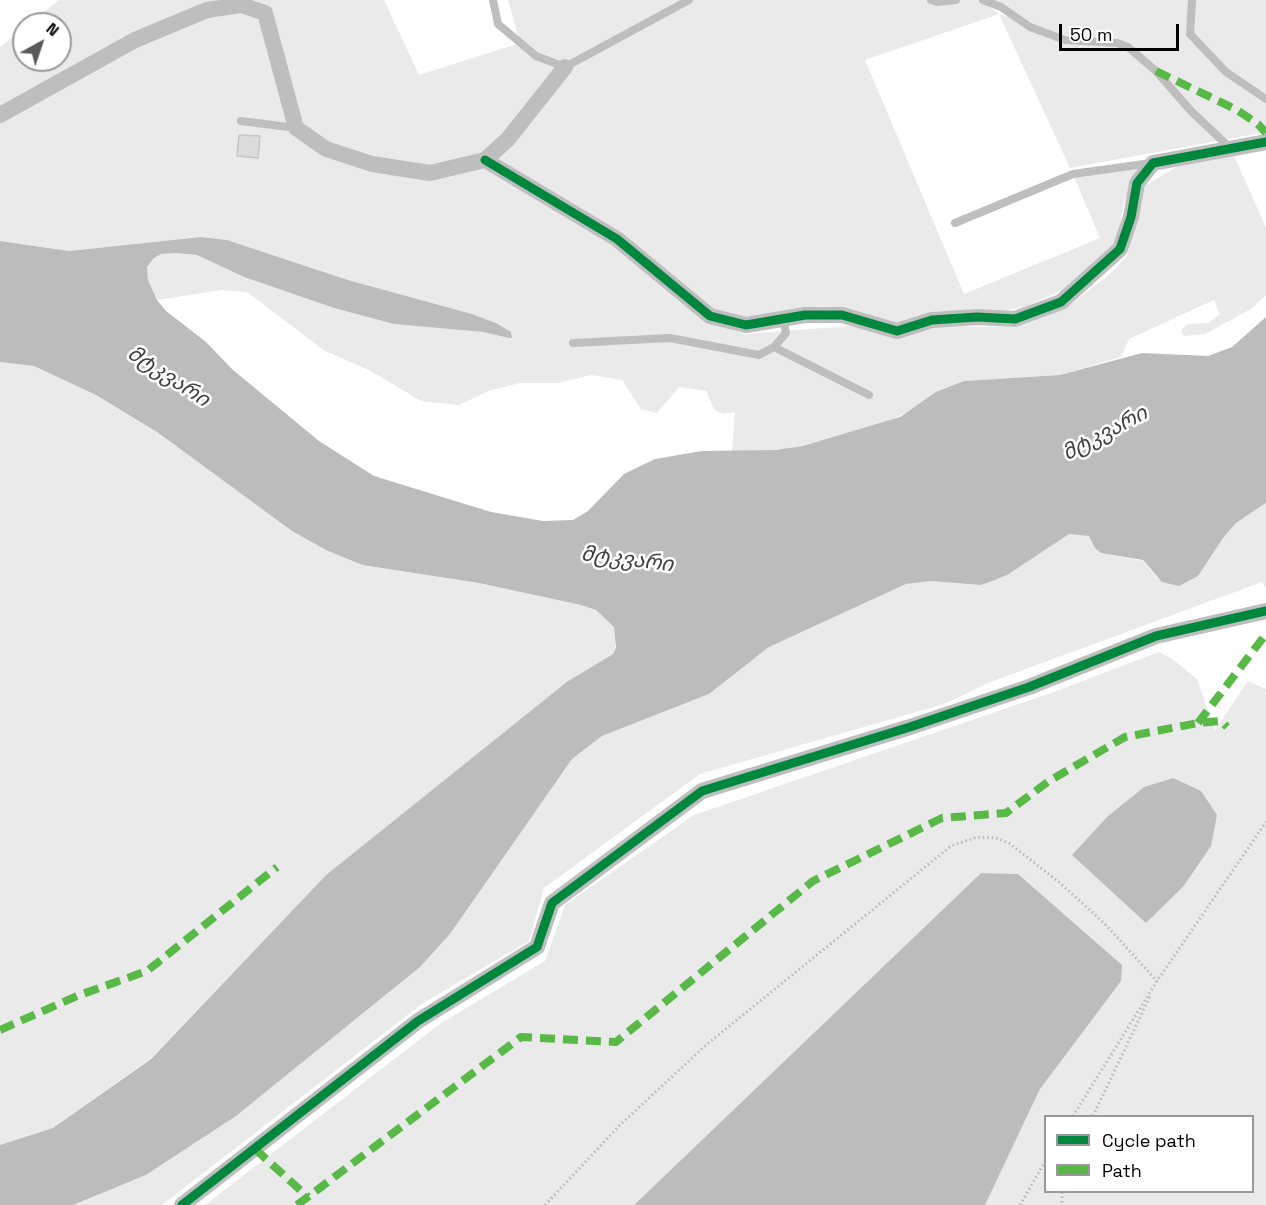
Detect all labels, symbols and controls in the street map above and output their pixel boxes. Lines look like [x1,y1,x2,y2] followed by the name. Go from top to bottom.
[12,12,72,72] north arrow
[1062,12,1182,50] scale bar
[42,18,63,41] text: N
[1070,23,1112,46] text: 50 m
[122,341,214,413] water label: მტკვარი
[1058,401,1152,467] water label: მტკვარი
[579,542,675,578] water label: მტკვარი
[1044,1115,1254,1193] legend
[1102,1129,1196,1152] text: Cycle path
[1102,1159,1142,1182] text: Path

